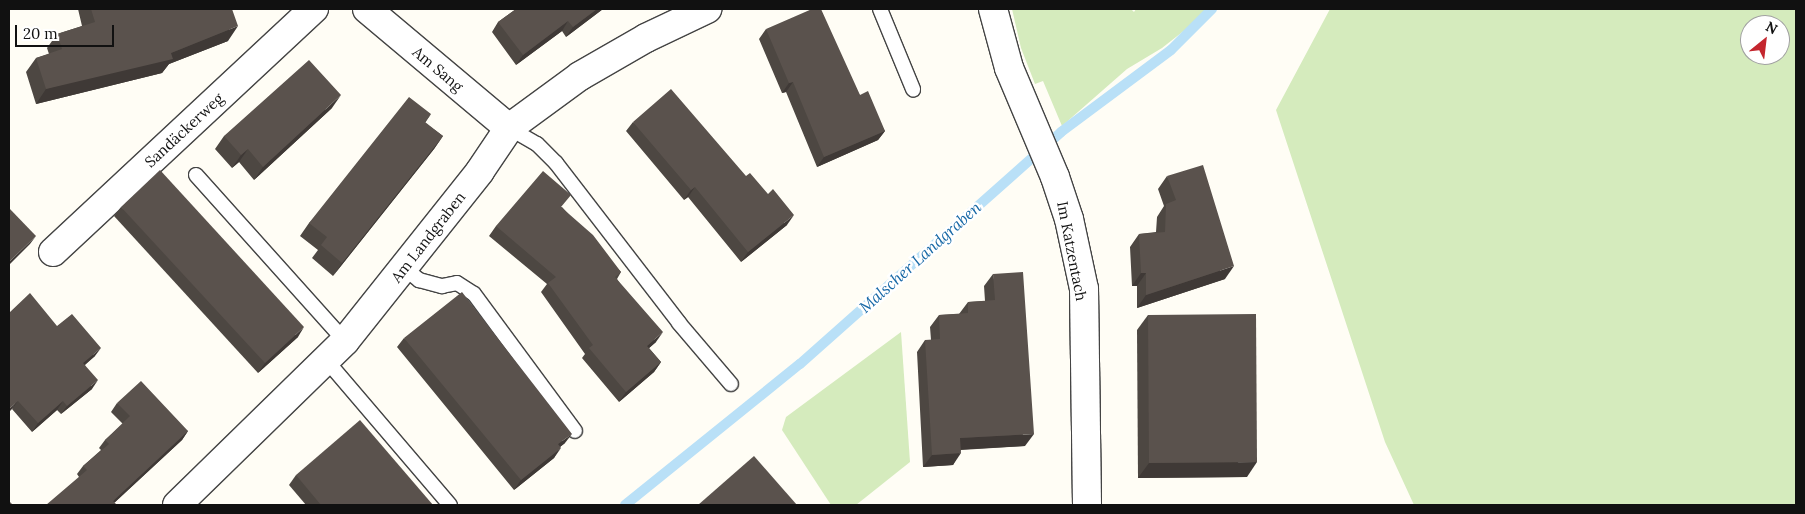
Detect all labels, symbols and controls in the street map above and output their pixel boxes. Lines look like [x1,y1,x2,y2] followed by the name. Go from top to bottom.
[18,15,116,47] scale bar
[1740,15,1790,65] north arrow
[1763,17,1781,38] text: N
[23,24,58,43] text: 20 m
[409,43,467,95] street label: Am Sang
[141,89,227,171] street label: Sandäckerweg
[387,188,469,286] street label: Am Landgraben
[855,197,985,317] water label: Malscher Landgraben
[1054,200,1090,302] street label: Im Katzentach

